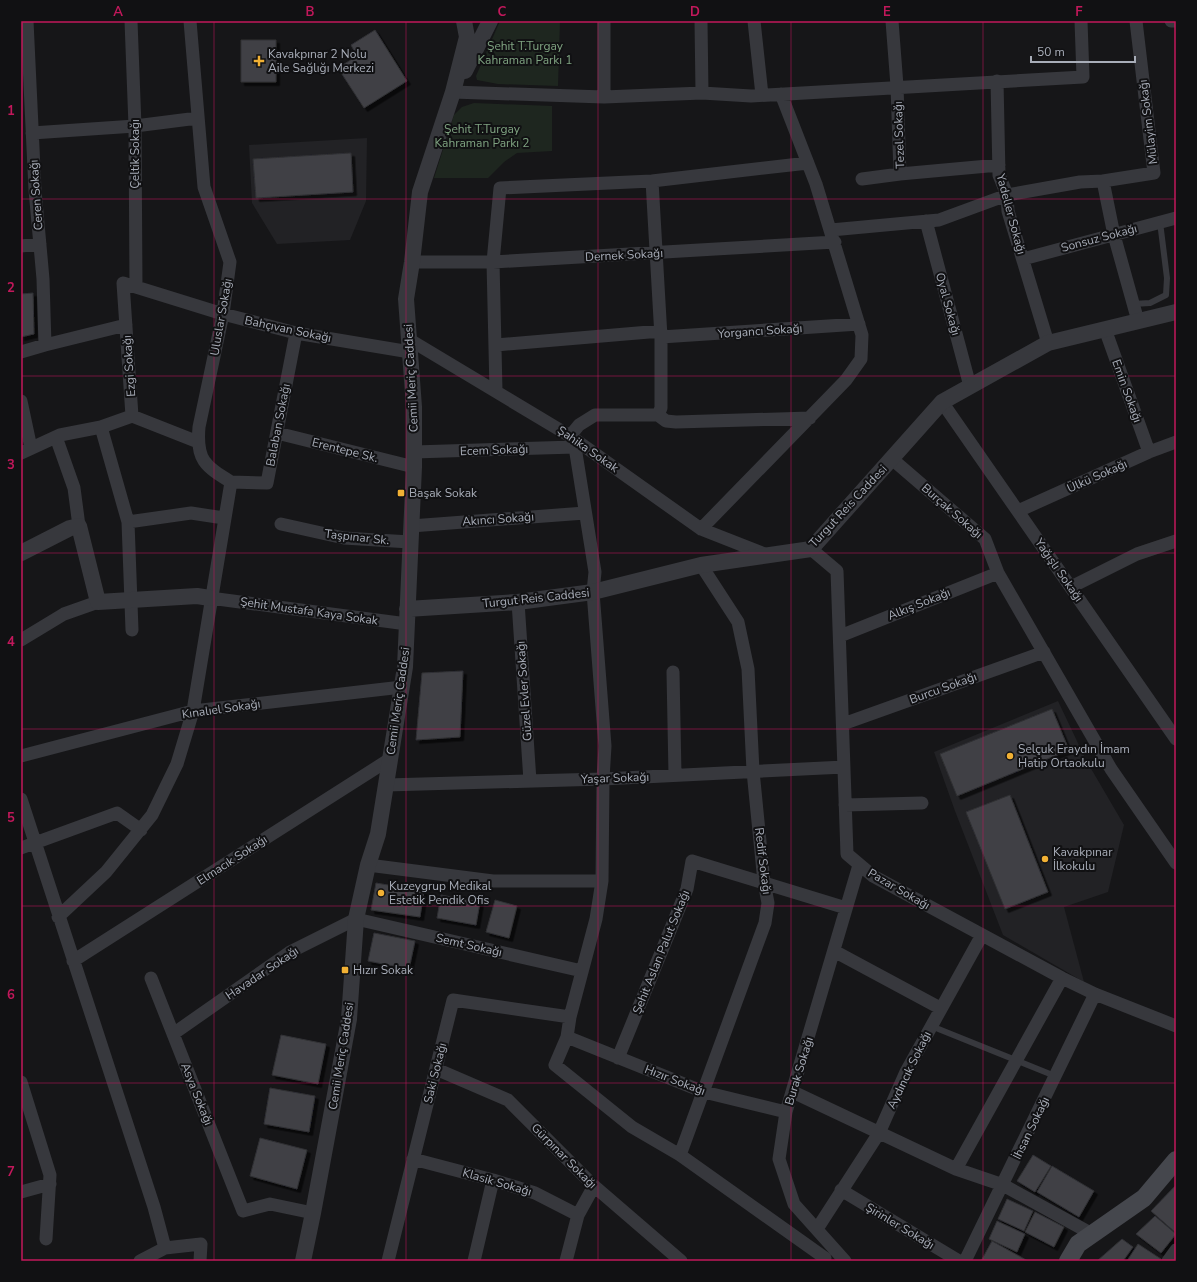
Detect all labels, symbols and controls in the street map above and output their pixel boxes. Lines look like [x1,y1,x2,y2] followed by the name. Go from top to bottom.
[113,3,123,21] text: A
[306,3,315,21] text: B
[498,3,507,21] text: C
[690,3,700,21] text: D
[883,3,891,21] text: E
[1075,3,1083,21] text: F
[478,38,572,68] park label: Şehit T.Turgay Kahraman Parkı 1
[1031,38,1135,64] scale bar
[1037,44,1065,60] text: 50 m
[268,46,374,76] place label: Kavakpınar 2 Nolu Aile Sağlığı Merkezi
[253,55,265,67] marker: Kavakpınar 2 Nolu Aile Sağlığı Merkezi
[1135,79,1161,165] street label: Mülayim Sokağı
[890,101,908,169] street label: Tezel Sokağı
[7,102,15,120] text: 1
[127,119,143,189] street label: Çeltik Sokağı
[435,121,529,151] park label: Şehit T.Turgay Kahraman Parkı 2
[26,159,46,231] street label: Ceren Sokağı
[992,171,1029,256] street label: Yadeller Sokağı
[1059,220,1139,256] street label: Sonsuz Sokağı
[585,245,663,265] street label: Dernek Sokağı
[932,271,964,337] street label: Oyal Sokağı
[206,277,236,357] street label: Uluslar Sokağı
[7,279,15,297] text: 2
[243,312,333,346] street label: Bahçıvan Sokağı
[716,320,803,342] street label: Yorgancı Sokağı
[400,323,422,433] street label: Cemii Meriç Caddesi
[119,335,139,397] street label: Ezgi Sokağı
[1108,357,1146,425] street label: Emin Sokağı
[262,382,294,468] street label: Balaban Sokağı
[554,422,623,477] street label: Şahika Sokak
[310,434,380,466] street label: Erentepe Sk.
[460,441,528,459] street label: Ecem Sokağı
[7,456,15,474] text: 3
[1064,456,1130,496] street label: Ülkü Sokağı
[806,461,890,551] street label: Turgut Reis Caddesi
[918,480,986,542] street label: Burçak Sokağı
[409,485,478,501] place label: Başak Sokak
[396,488,406,498] marker: Başak Sokak
[462,509,534,529] street label: Akıncı Sokağı
[324,526,390,548] street label: Taşpınar Sk.
[1031,534,1087,605] street label: Yağışlı Sokağı
[482,584,590,612] street label: Turgut Reis Caddesi
[885,584,953,624] street label: Alkış Sokağı
[239,593,380,629] street label: Şehit Mustafa Kaya Sokak
[7,633,15,651] text: 4
[513,640,535,742] street label: Güzel Evler Sokağı
[383,646,413,756] street label: Cemii Meriç Caddesi
[907,668,979,708] street label: Burcu Sokağı
[181,696,261,722] street label: Kınalıel Sokağı
[1018,741,1130,771] place label: Selçuk Eraydın İmam Hatip Ortaokulu
[1005,751,1015,761] marker: Selçuk Eraydın İmam Hatip Ortaokulu
[580,769,649,787] street label: Yaşar Sokağı
[7,809,15,827] text: 5
[751,827,775,895] street label: Redif Sokağı
[194,831,270,889] street label: Elmacık Sokağı
[1053,844,1113,874] place label: Kavakpınar İlkokulu
[1040,854,1050,864] marker: Kavakpınar İlkokulu
[865,865,933,913] street label: Pazar Sokağı
[389,878,492,908] place label: Kuzeygrup Medikal Estetik Pendik Ofis
[376,888,386,898] marker: Kuzeygrup Medikal Estetik Pendik Ofis
[629,888,693,1016] street label: Şehit Aslan Palut Sokağı
[434,930,504,960] street label: Semt Sokağı
[222,943,302,1003] street label: Havadar Sokağı
[353,962,414,978] place label: Hızır Sokak
[340,965,350,975] marker: Hızır Sokak
[7,986,15,1004] text: 6
[325,1001,357,1111] street label: Cemii Meriç Caddesi
[883,1028,935,1112] street label: Aydıncık Sokağı
[781,1035,817,1107] street label: Burak Sokağı
[420,1041,450,1105] street label: Saki Sokağı
[177,1060,217,1128] street label: Asya Sokağı
[642,1061,708,1099] street label: Hızır Sokağı
[1009,1094,1053,1162] street label: İhsan Sokağı
[528,1120,600,1192] street label: Gürpınar Sokağı
[7,1163,15,1181] text: 7
[461,1164,533,1200] street label: Klasik Sokağı
[863,1199,937,1253] street label: Şirinler Sokağı

